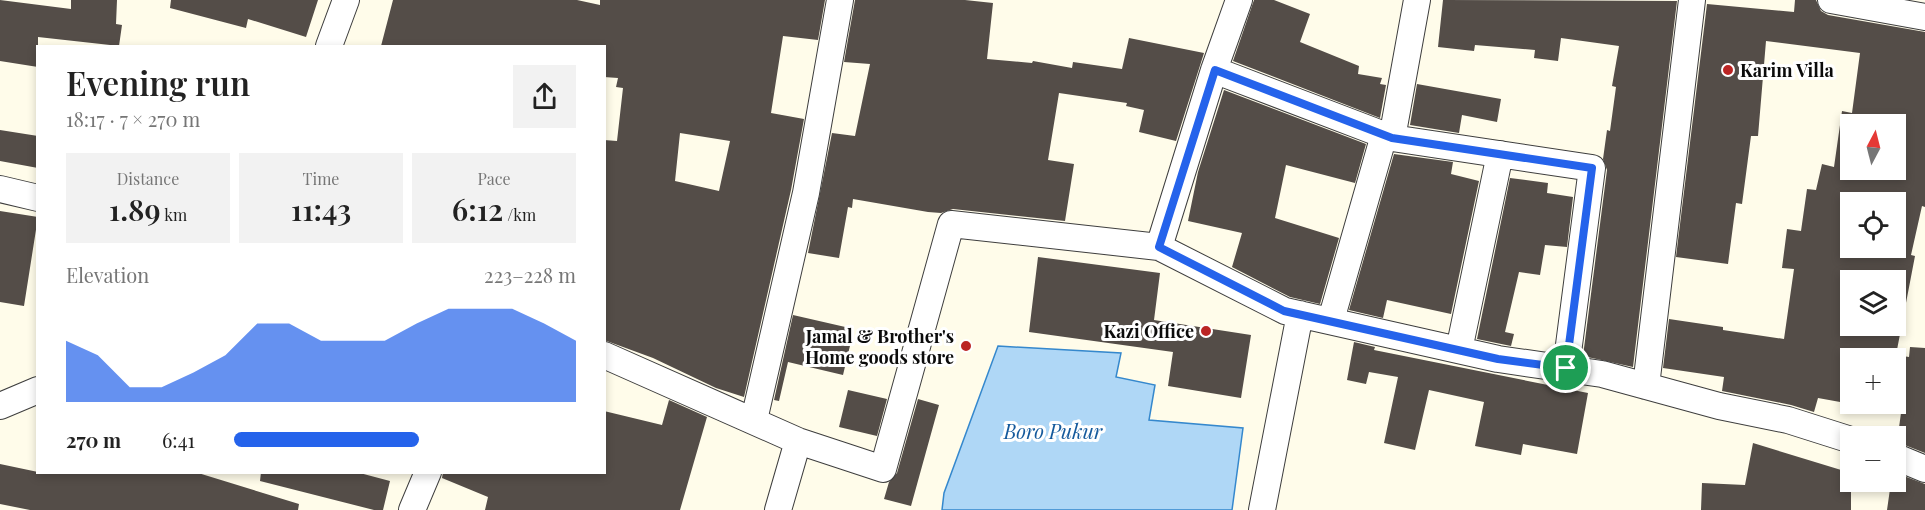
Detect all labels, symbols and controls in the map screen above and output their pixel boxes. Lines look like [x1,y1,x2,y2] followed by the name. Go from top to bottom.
[1740,58,1835,82] place label: Karim Villa
[66,60,250,104] text: Evening run
[1721,63,1735,77] marker: Karim Villa
[513,65,576,128] button: share
[66,105,200,132] text: 18:17 · 7 × 270 m
[1840,114,1906,180] north arrow
[1840,114,1906,492] map controls
[117,168,179,189] text: Distance
[303,168,339,189] text: Time
[477,168,511,189] text: Pace
[109,189,161,229] text: 1.89
[291,189,351,229] text: 11:43
[452,189,503,229] text: 6:12
[1840,192,1906,258] button: locate
[161,204,187,225] text: km
[503,204,536,225] text: /km
[66,261,149,288] text: Elevation
[484,261,576,288] text: 223–228 m
[1840,270,1906,336] button: layers
[1103,319,1194,343] place label: Kazi Office
[805,324,954,369] place label: Jamal & Brother's Home goods store
[1199,324,1213,338] marker: Kazi Office
[959,339,973,353] marker: Jamal & Brother's Home goods store
[1540,342,1591,393] pin
[1840,348,1906,414] button: +
[1549,351,1582,384] icon: arrive
[1003,417,1104,444] water label: Boro Pukur
[66,426,121,453] text: 270 m
[162,426,195,453] text: 6:41
[1840,426,1906,492] button: −

